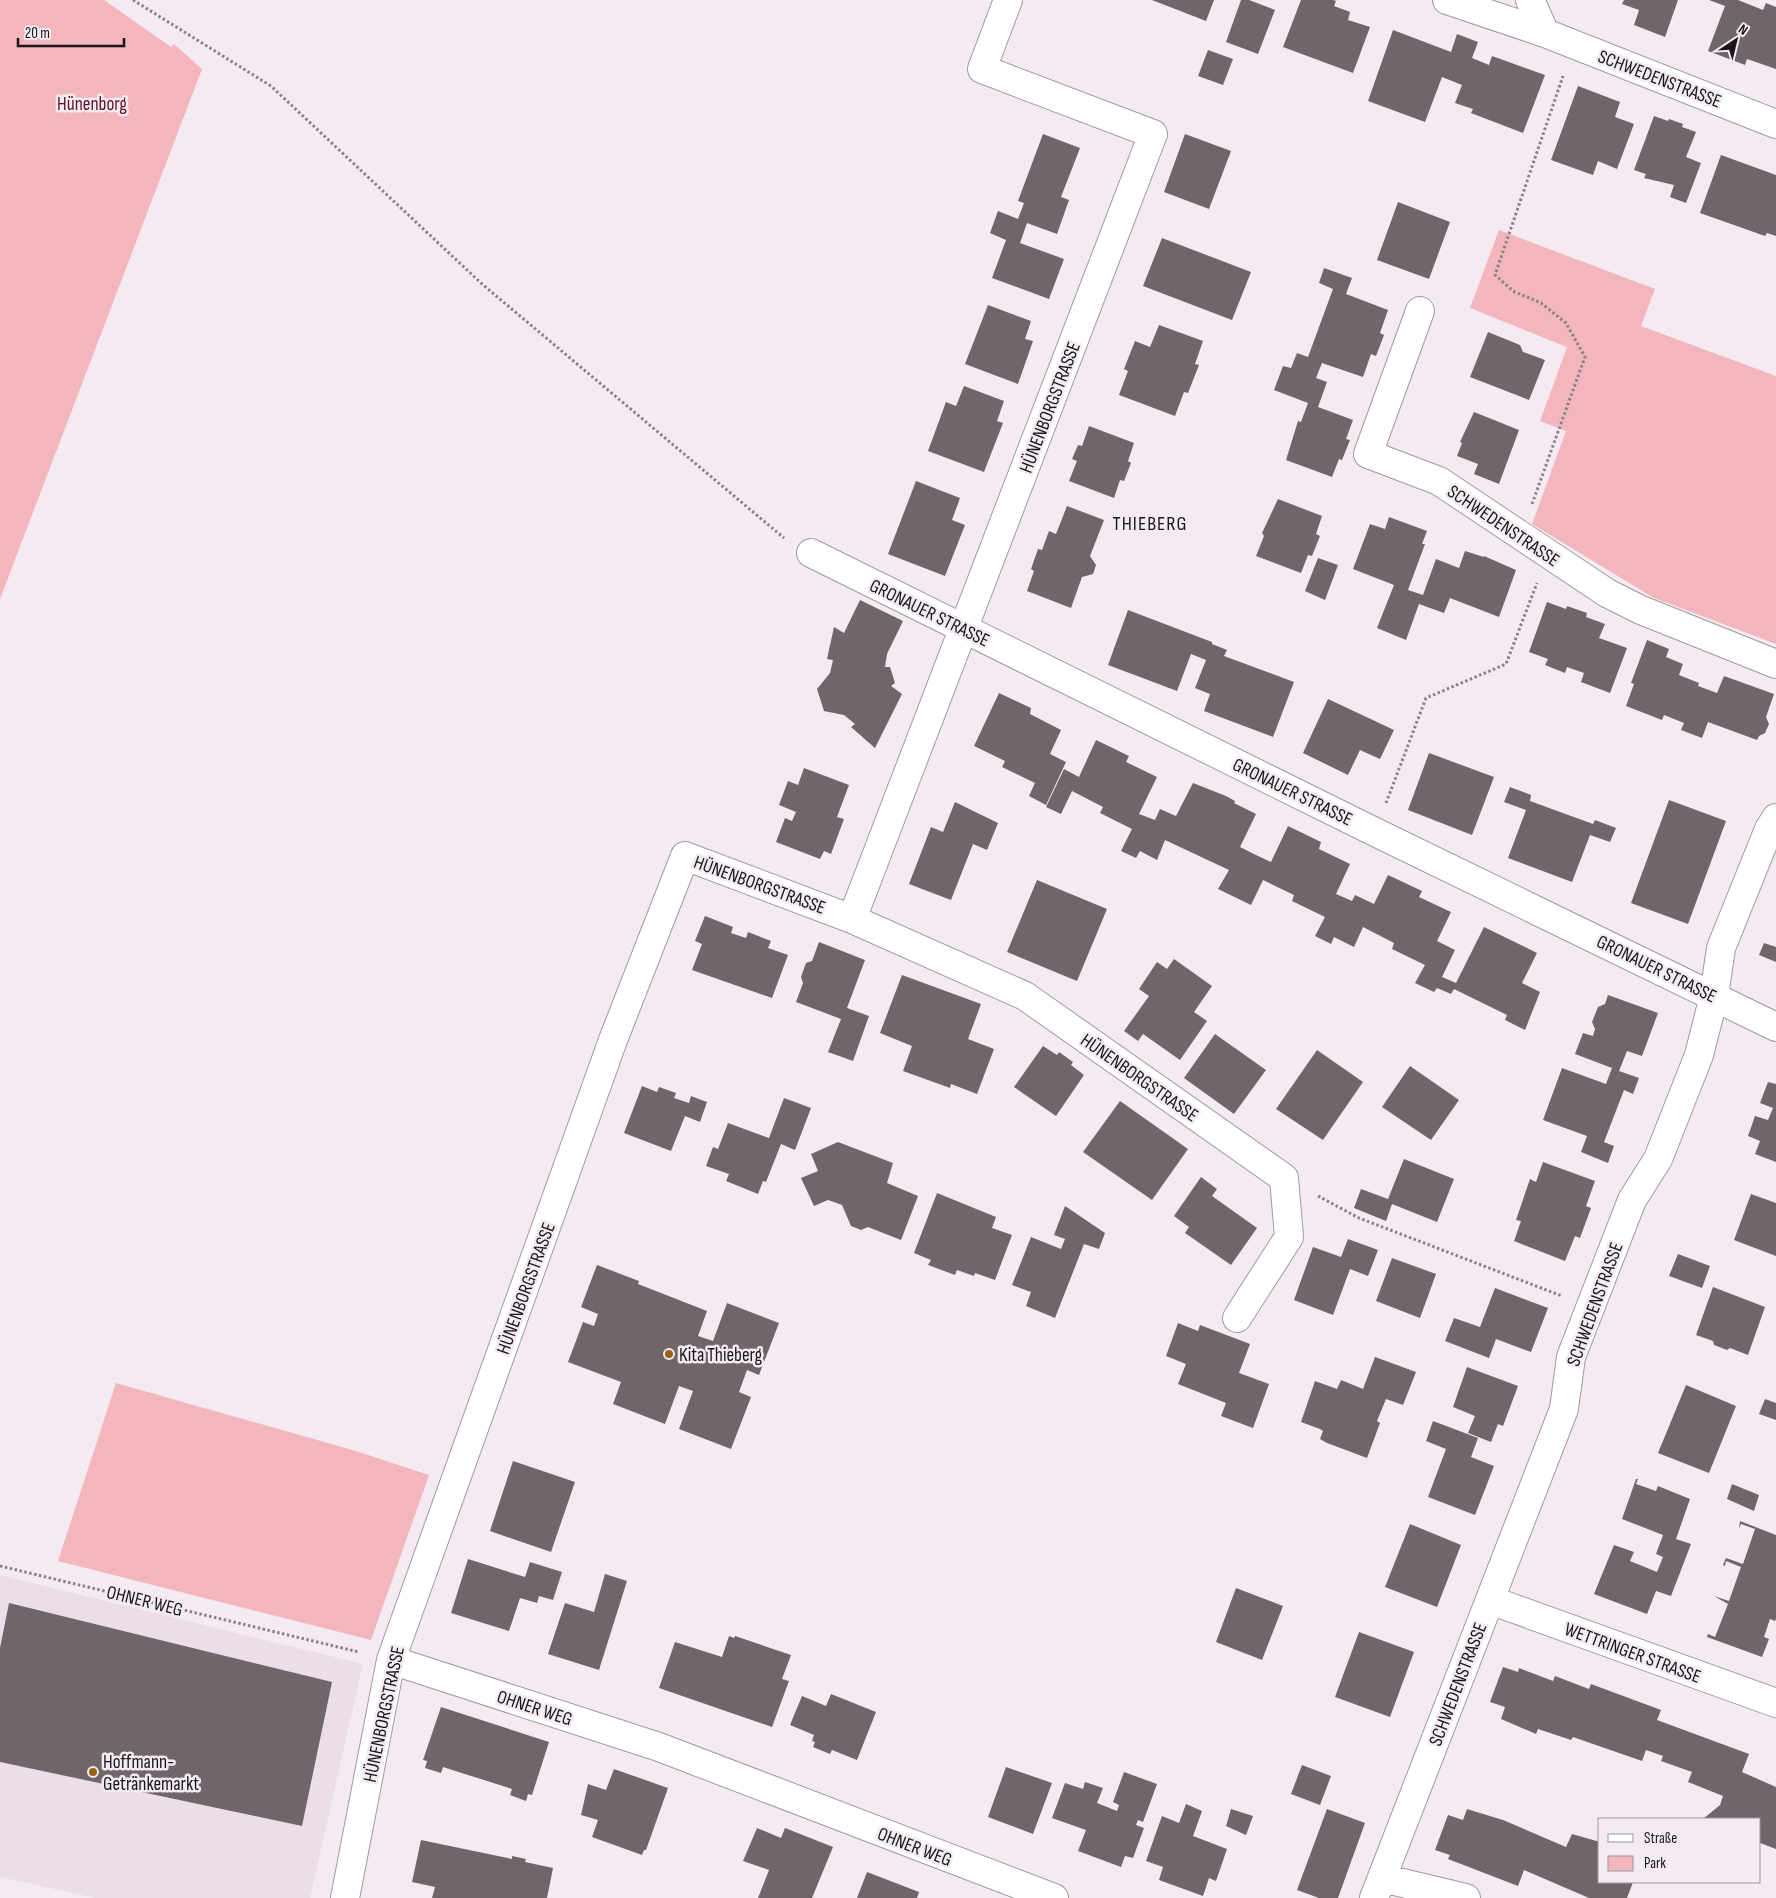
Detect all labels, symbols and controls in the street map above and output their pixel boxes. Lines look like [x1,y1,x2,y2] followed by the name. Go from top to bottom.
[18,15,124,47] scale bar
[1711,15,1761,65] north arrow
[1735,21,1751,39] text: N
[25,24,50,43] text: 20 m
[1595,45,1724,113] street label: SCHWEDENSTRASSE
[57,93,127,116] park label: Hünenborg
[1015,339,1086,476] street label: HÜNENBORGSTRASSE
[1443,480,1564,572] street label: SCHWEDENSTRASSE
[1113,512,1187,536] district label: THIEBERG
[866,574,993,652] street label: GRONAUER STRASSE
[1229,753,1356,831] street label: GRONAUER STRASSE
[690,851,828,920] street label: HÜNENBORGSTRASSE
[1593,930,1720,1008] street label: GRONAUER STRASSE
[1076,1029,1202,1127] street label: HÜNENBORGSTRASSE
[492,1220,561,1358] street label: HÜNENBORGSTRASSE
[1562,1239,1628,1370] street label: SCHWEDENSTRASSE
[679,1344,763,1367] place label: Kita Thieberg
[663,1348,675,1360] marker: Kita Thieberg
[104,1581,185,1622] street label: OHNER WEG
[1561,1618,1704,1689] street label: WETTRINGER STRASSE
[1424,1620,1492,1749] street label: SCHWEDENSTRASSE
[359,1644,410,1784] street label: HÜNENBORGSTRASSE
[494,1685,575,1731] street label: OHNER WEG
[103,1751,199,1796] place label: Hoffmann- Getränkemarkt
[87,1766,99,1778] marker: Hoffmann- Getränkemarkt
[1598,1818,1761,1883] legend
[874,1823,955,1872] street label: OHNER WEG
[1644,1829,1677,1848] text: Straße
[1644,1854,1666,1873] text: Park

